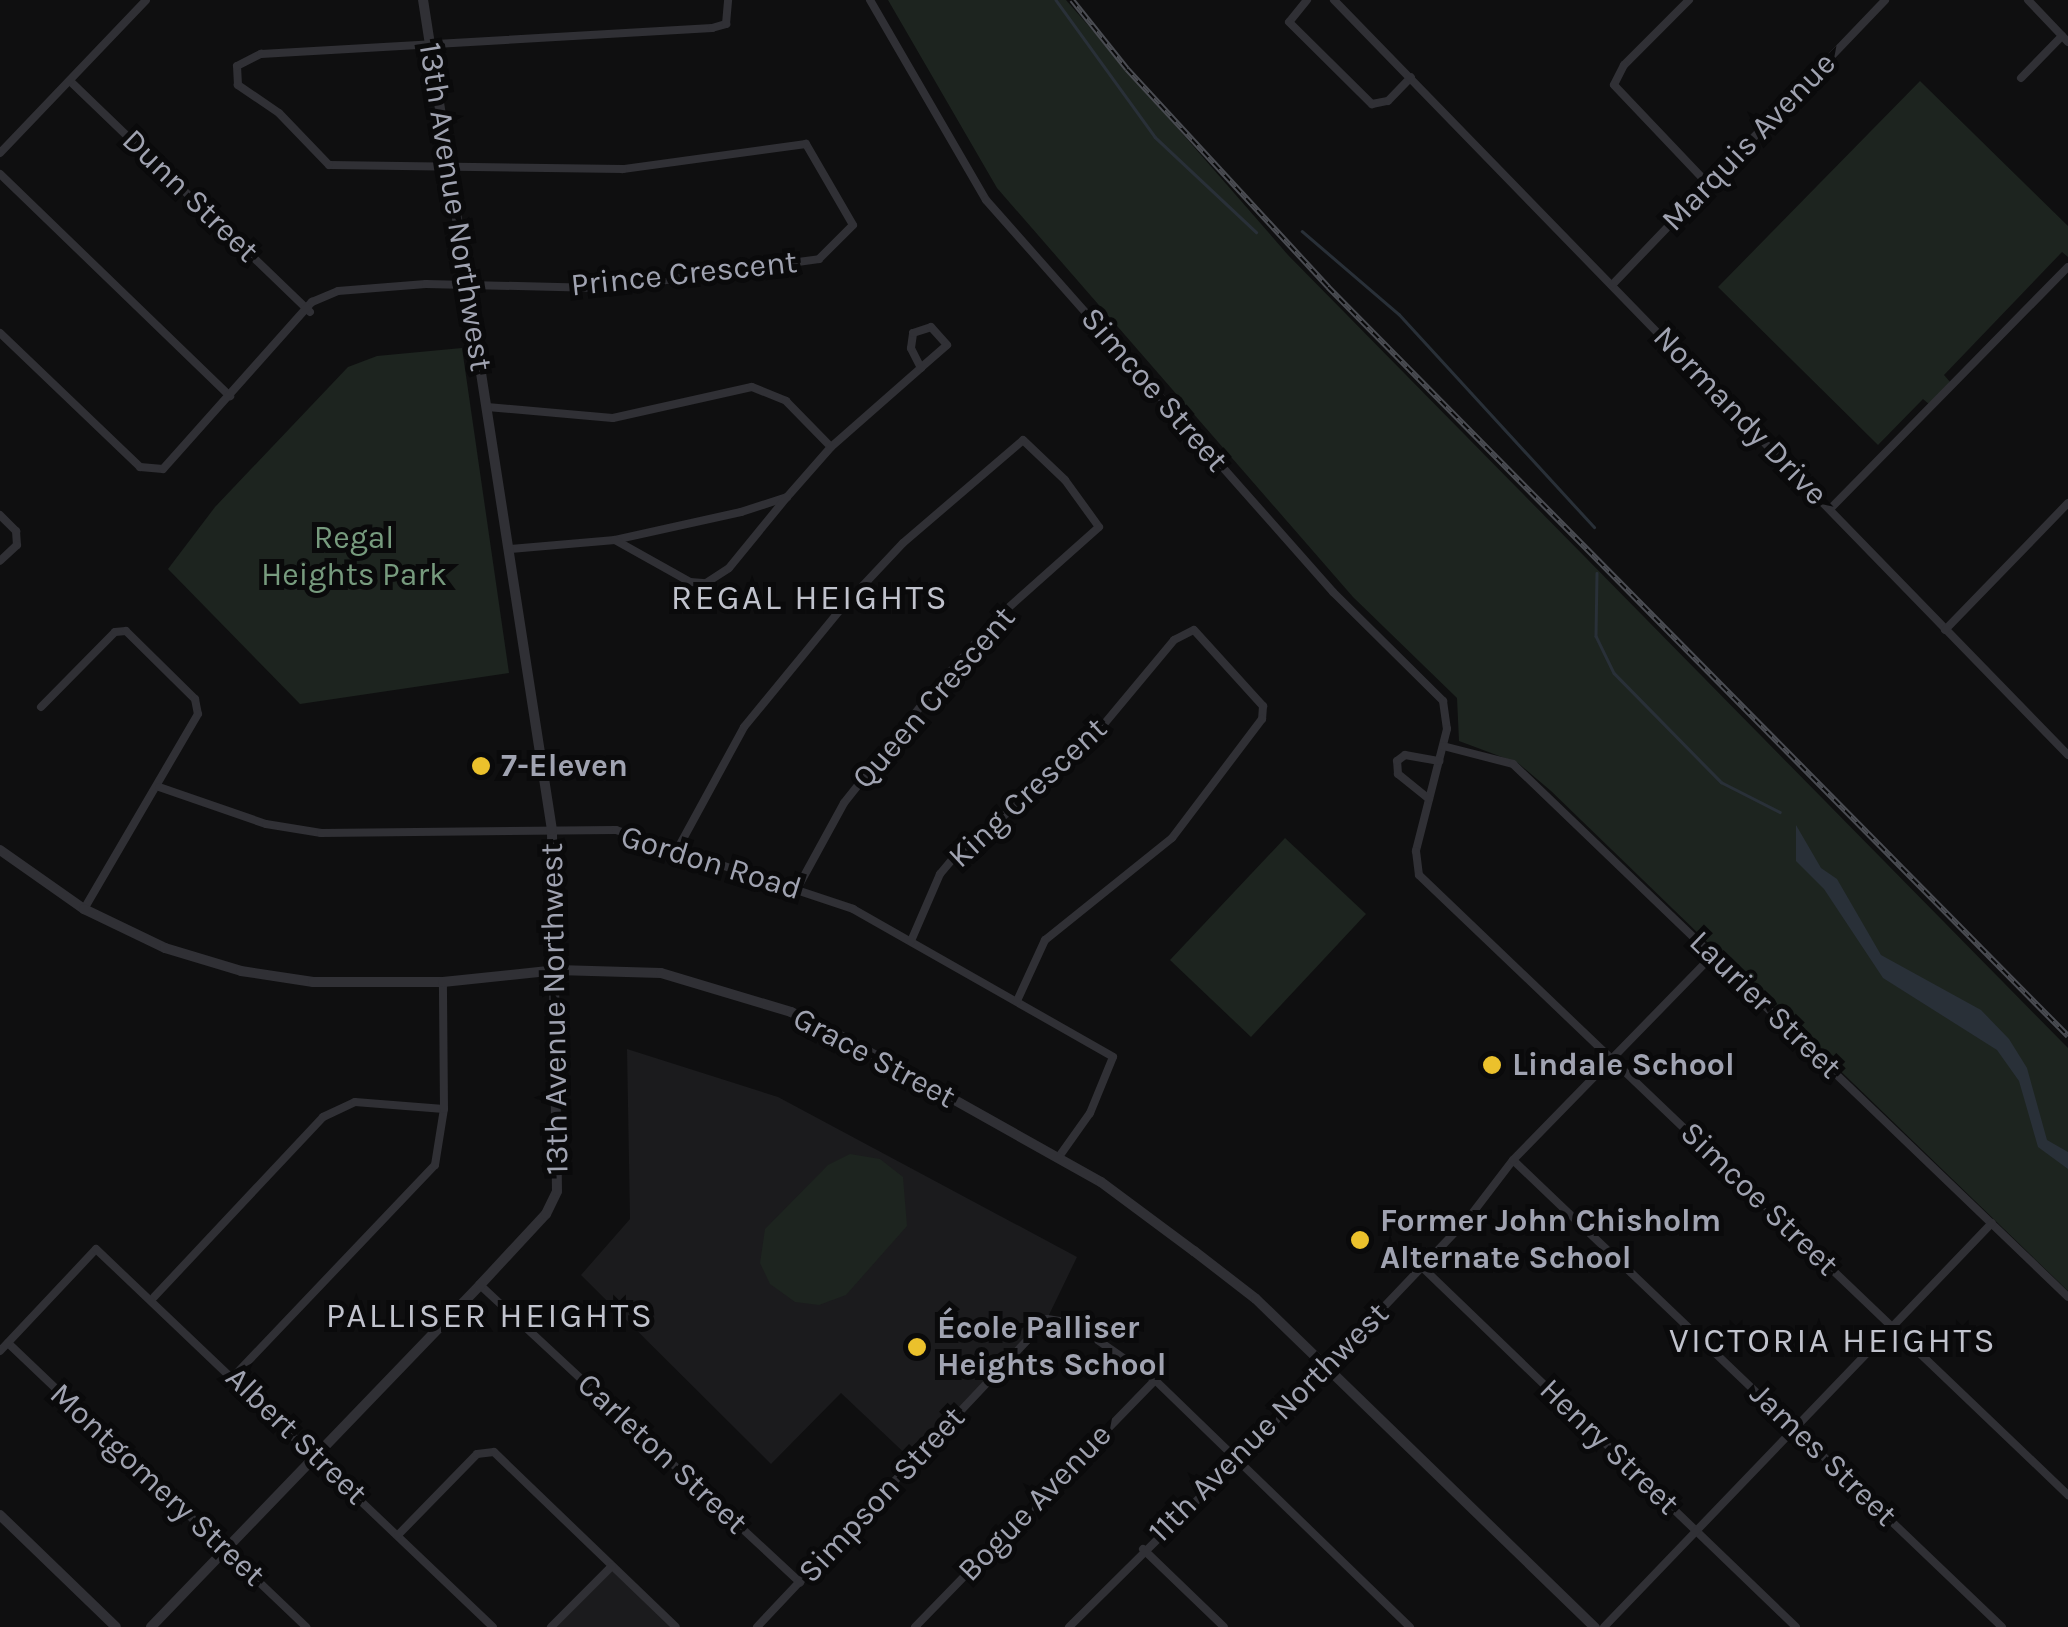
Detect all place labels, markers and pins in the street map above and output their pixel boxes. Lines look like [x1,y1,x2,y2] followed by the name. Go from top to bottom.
[501,747,628,785] place label: 7-Eleven
[470,755,492,777] marker: 7-Eleven
[1512,1046,1735,1084] place label: Lindale School
[1481,1054,1503,1076] marker: Lindale School
[1380,1203,1721,1278] place label: Former John Chisholm Alternate School
[1349,1229,1371,1251] marker: Former John Chisholm Alternate School
[937,1310,1166,1385] place label: École Palliser Heights School
[906,1336,928,1358] marker: École Palliser Heights School

